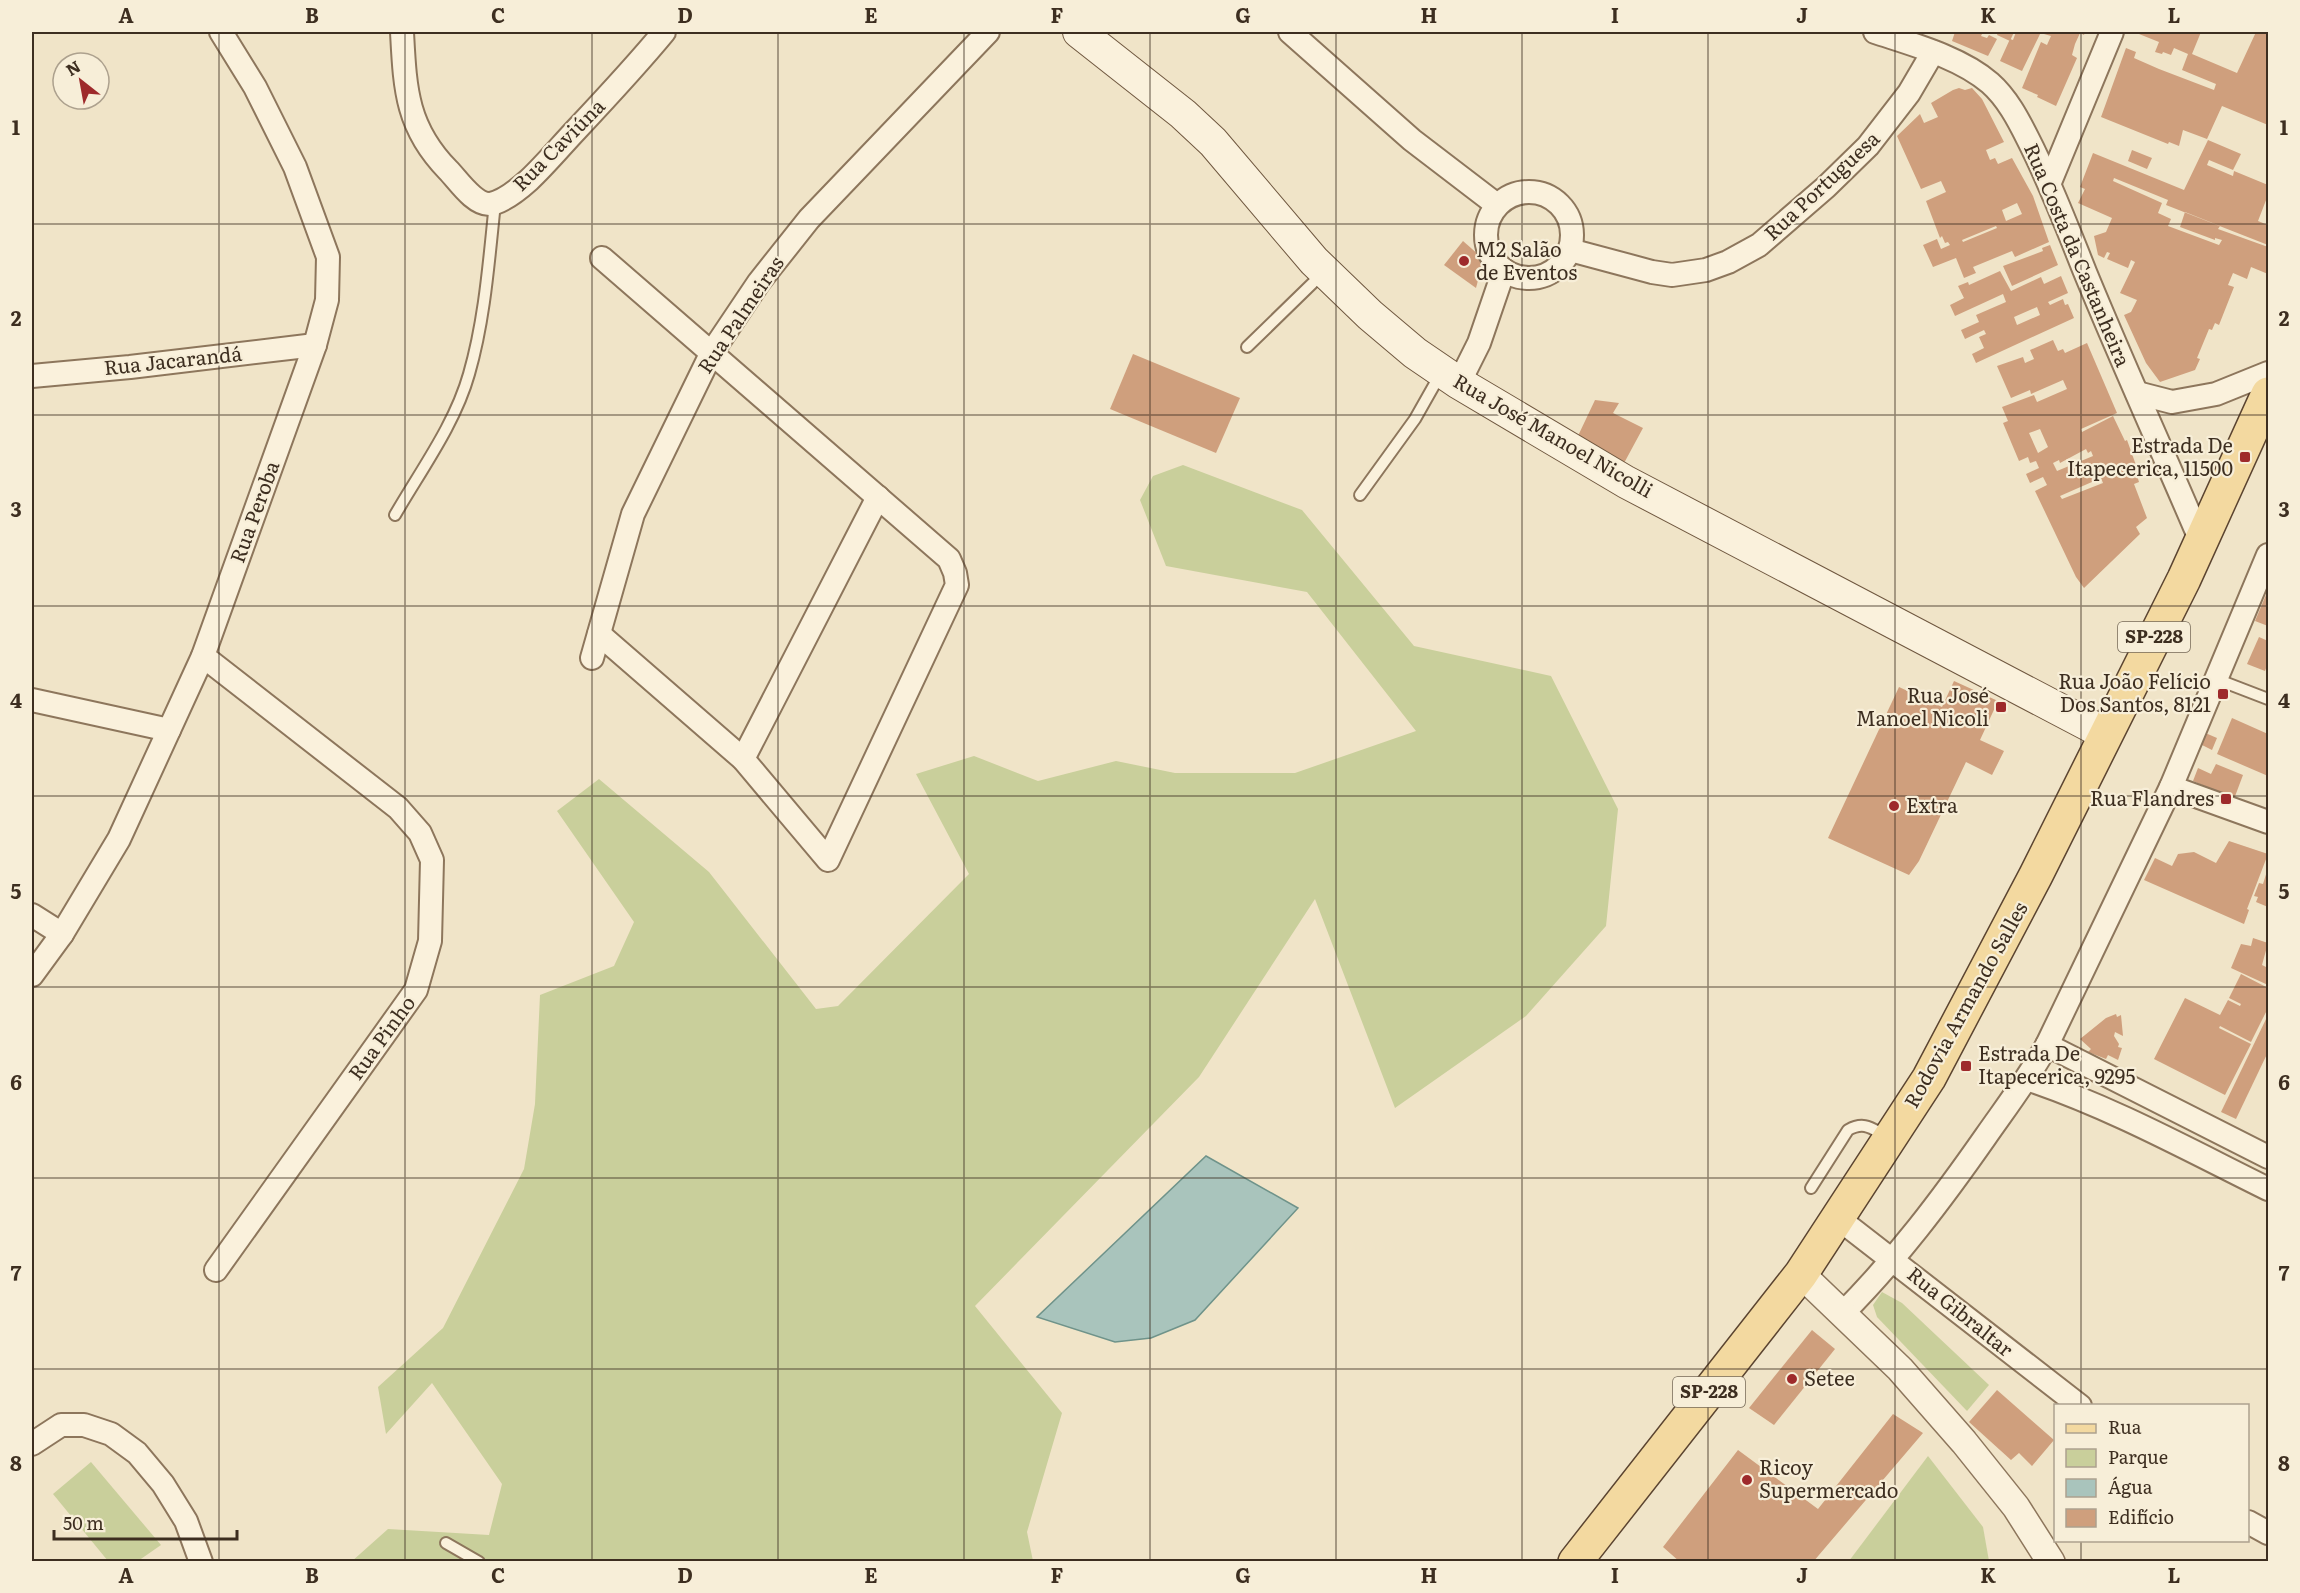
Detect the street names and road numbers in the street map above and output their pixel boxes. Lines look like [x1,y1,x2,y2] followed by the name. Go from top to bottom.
[505,90,611,197] street label: Rua Caviúna
[1756,123,1885,246] street label: Rua Portuguesa
[2018,138,2140,371] street label: Rua Costa da Castanheira
[689,249,790,379] street label: Rua Palmeiras
[102,337,244,381] street label: Rua Jacarandá
[1449,365,1660,504] street label: Rua José Manoel Nicolli
[221,456,286,567] street label: Rua Peroba
[2118,622,2190,652] road number: SP-228
[1895,895,2034,1113] street label: Rodovia Armando Salles
[339,988,421,1085] street label: Rua Pinho
[1902,1258,2021,1363] street label: Rua Gibraltar
[1673,1377,1745,1407] road number: SP-228

